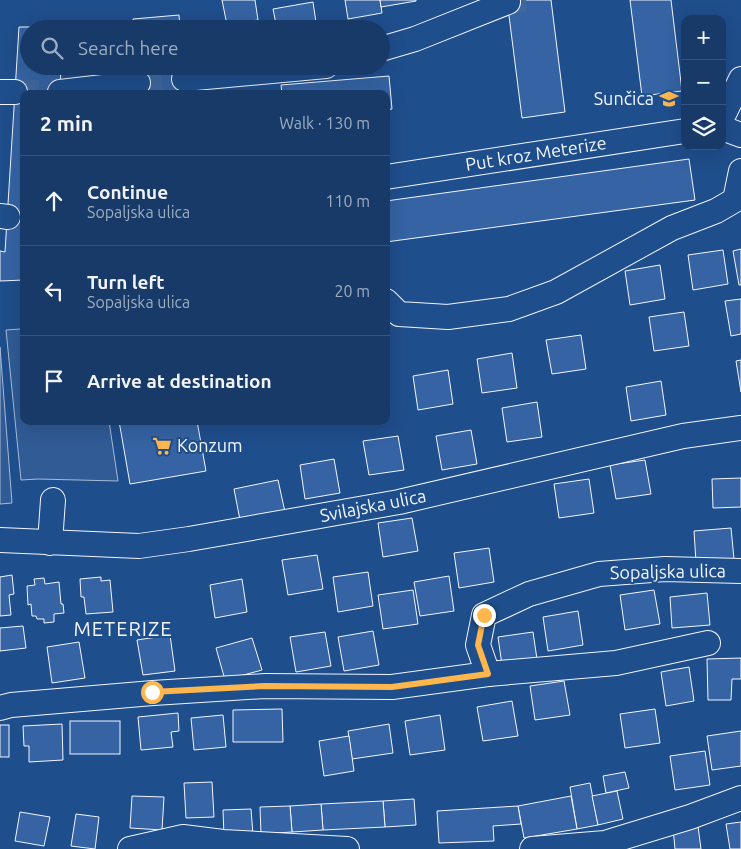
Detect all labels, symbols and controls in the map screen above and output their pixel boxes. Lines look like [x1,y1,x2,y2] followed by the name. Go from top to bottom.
[681,15,726,150] map controls
[681,15,726,60] button: +
[20,20,390,75] search box
[38,34,66,62] icon: search
[78,37,178,59] text: Search here
[681,60,726,105] button: −
[594,88,654,108] place label: Sunčica
[658,88,680,110] school or university icon: Sunčica
[681,105,726,150] button: layers
[40,111,93,135] text: 2 min
[279,114,370,132] text: Walk · 130 m
[464,132,608,174] street label: Put kroz Meterize
[87,181,168,203] text: Continue
[40,187,68,215] icon: ahead
[325,192,370,210] text: 110 m
[87,203,190,221] text: Sopaljska ulica
[87,271,165,293] text: Turn left
[40,277,68,305] icon: left
[334,282,370,300] text: 20 m
[87,293,190,311] text: Sopaljska ulica
[40,367,68,395] icon: arrive
[87,370,272,392] text: Arrive at destination
[151,435,173,457] supermarket icon: Konzum
[177,435,243,455] place label: Konzum
[318,485,428,525] street label: Svilajska ulica
[610,560,726,582] street label: Sopaljska ulica
[473,604,496,627] route end
[73,617,173,640] district label: METERIZE
[141,681,164,704] route start

